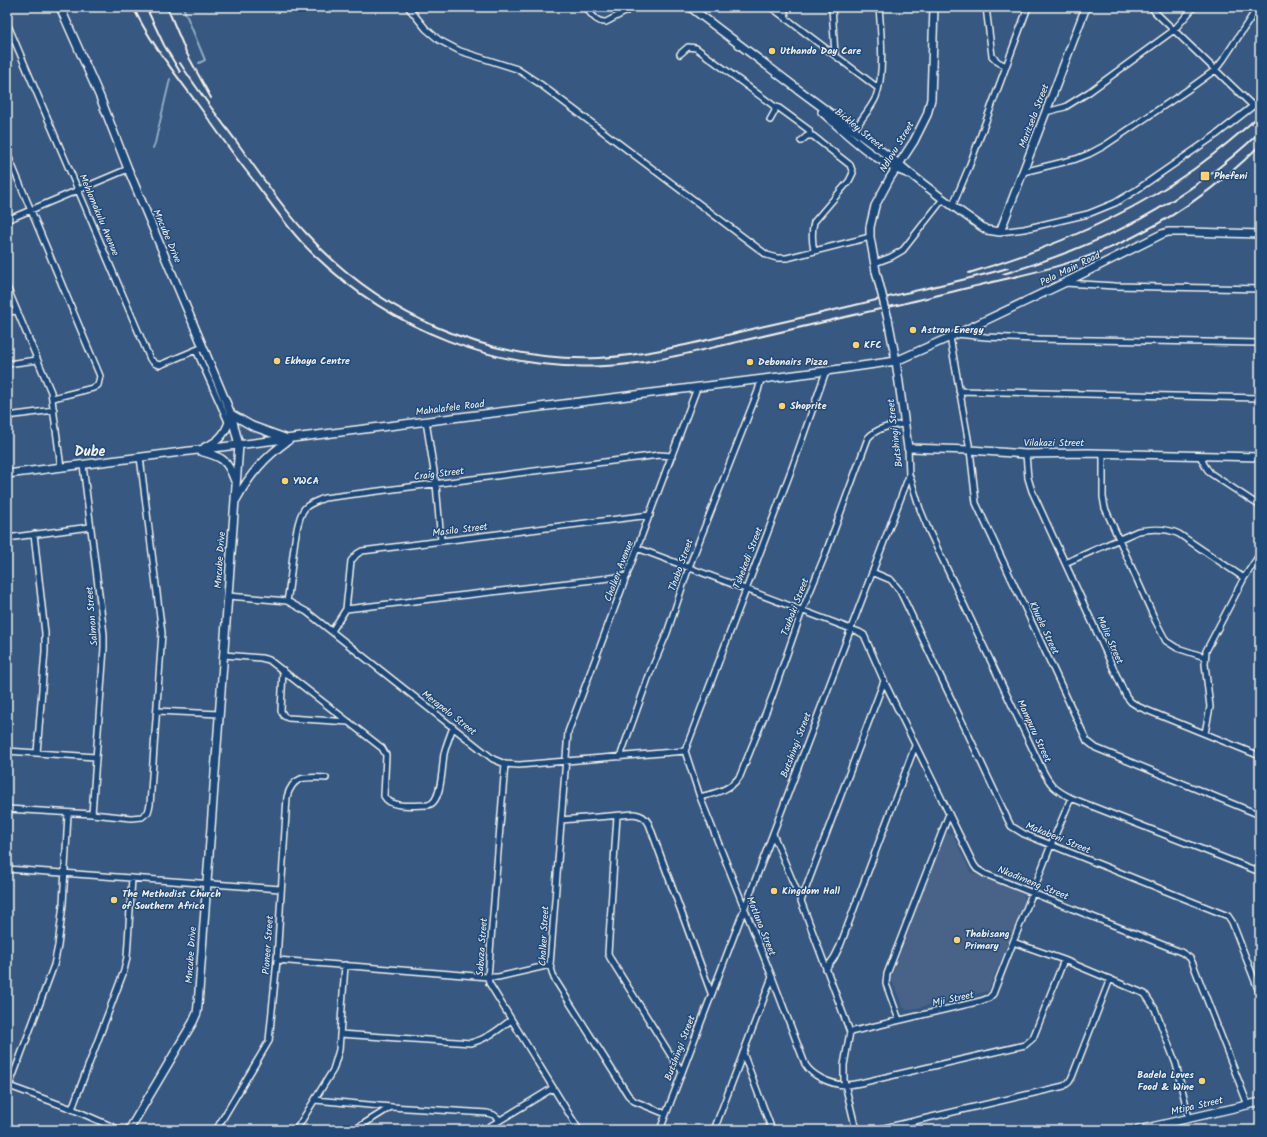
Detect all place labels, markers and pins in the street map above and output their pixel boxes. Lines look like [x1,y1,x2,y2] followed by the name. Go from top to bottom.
[780,43,861,59] place label: Uthando Day Care
[767,46,777,56] marker: Uthando Day Care
[1214,168,1248,184] place label: Phefeni
[1199,170,1211,182] marker: Phefeni
[921,322,984,338] place label: Astron Energy
[908,325,918,335] marker: Astron Energy
[864,337,882,353] place label: KFC
[851,340,861,350] marker: KFC
[285,353,350,369] place label: Ekhaya Centre
[758,354,828,370] place label: Debonairs Pizza
[272,356,282,366] marker: Ekhaya Centre
[745,357,755,367] marker: Debonairs Pizza
[790,398,827,414] place label: Shoprite
[777,401,787,411] marker: Shoprite
[293,473,319,489] place label: YWCA
[280,476,290,486] marker: YWCA
[782,883,840,899] place label: Kingdom Hall
[122,886,221,914] place label: The Methodist Church of Southern Africa
[769,886,779,896] marker: Kingdom Hall
[109,895,119,905] marker: The Methodist Church of Southern Africa
[965,926,1010,954] place label: Thabisang Primary
[952,935,962,945] marker: Thabisang Primary
[1137,1067,1194,1095] place label: Badela Loves Food & Wine
[1197,1076,1207,1086] marker: Badela Loves Food & Wine

